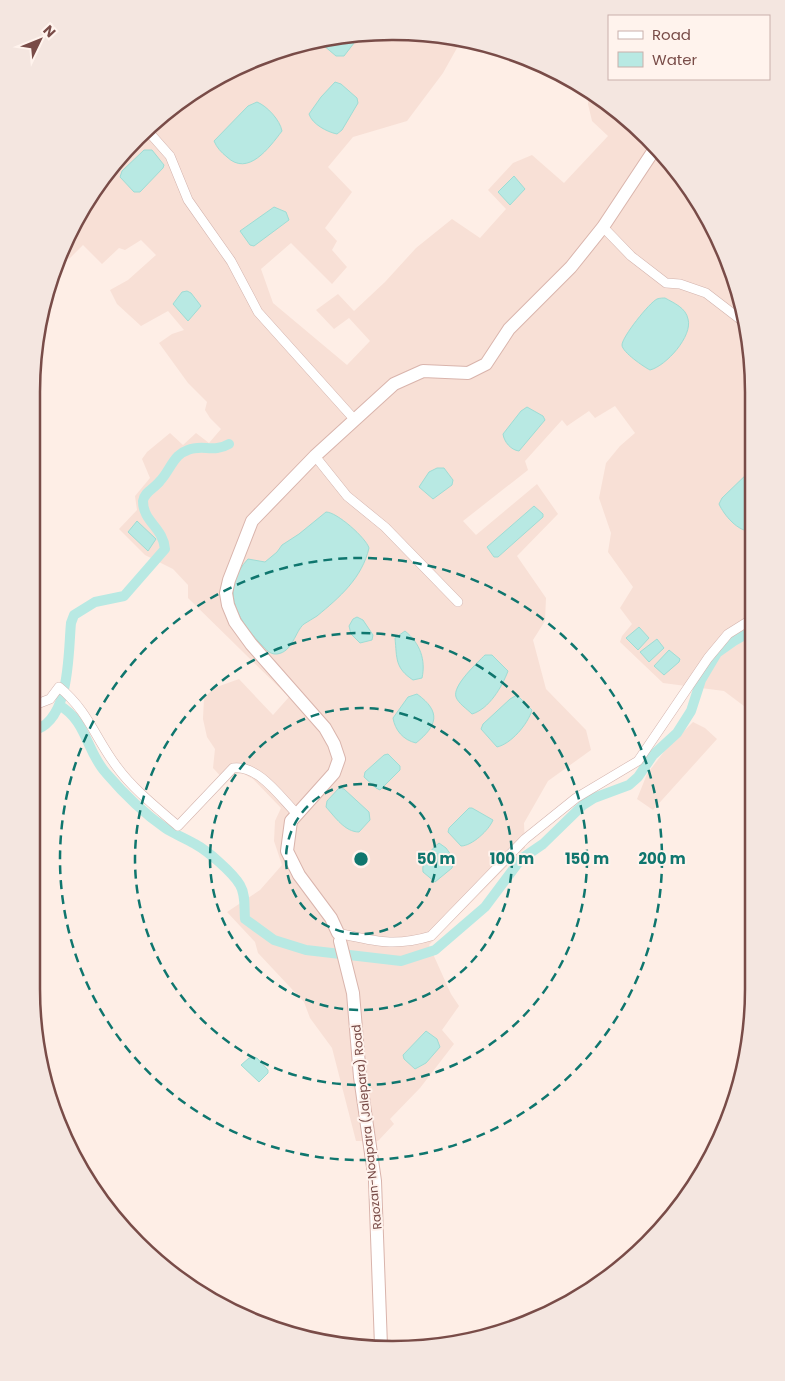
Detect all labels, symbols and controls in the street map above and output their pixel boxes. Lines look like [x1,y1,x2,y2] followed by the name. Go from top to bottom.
[15,15,65,65] north arrow
[608,15,770,80] legend
[39,20,60,42] text: N
[652,24,691,45] text: Road
[652,49,698,70] text: Water
[417,848,455,869] text: 50 m
[490,848,534,869] text: 100 m
[565,848,609,869] text: 150 m
[638,848,686,869] text: 200 m
[352,850,370,868] centre of rings
[347,1024,386,1230] street label: Raozan-Noapara (Jalepara) Road

